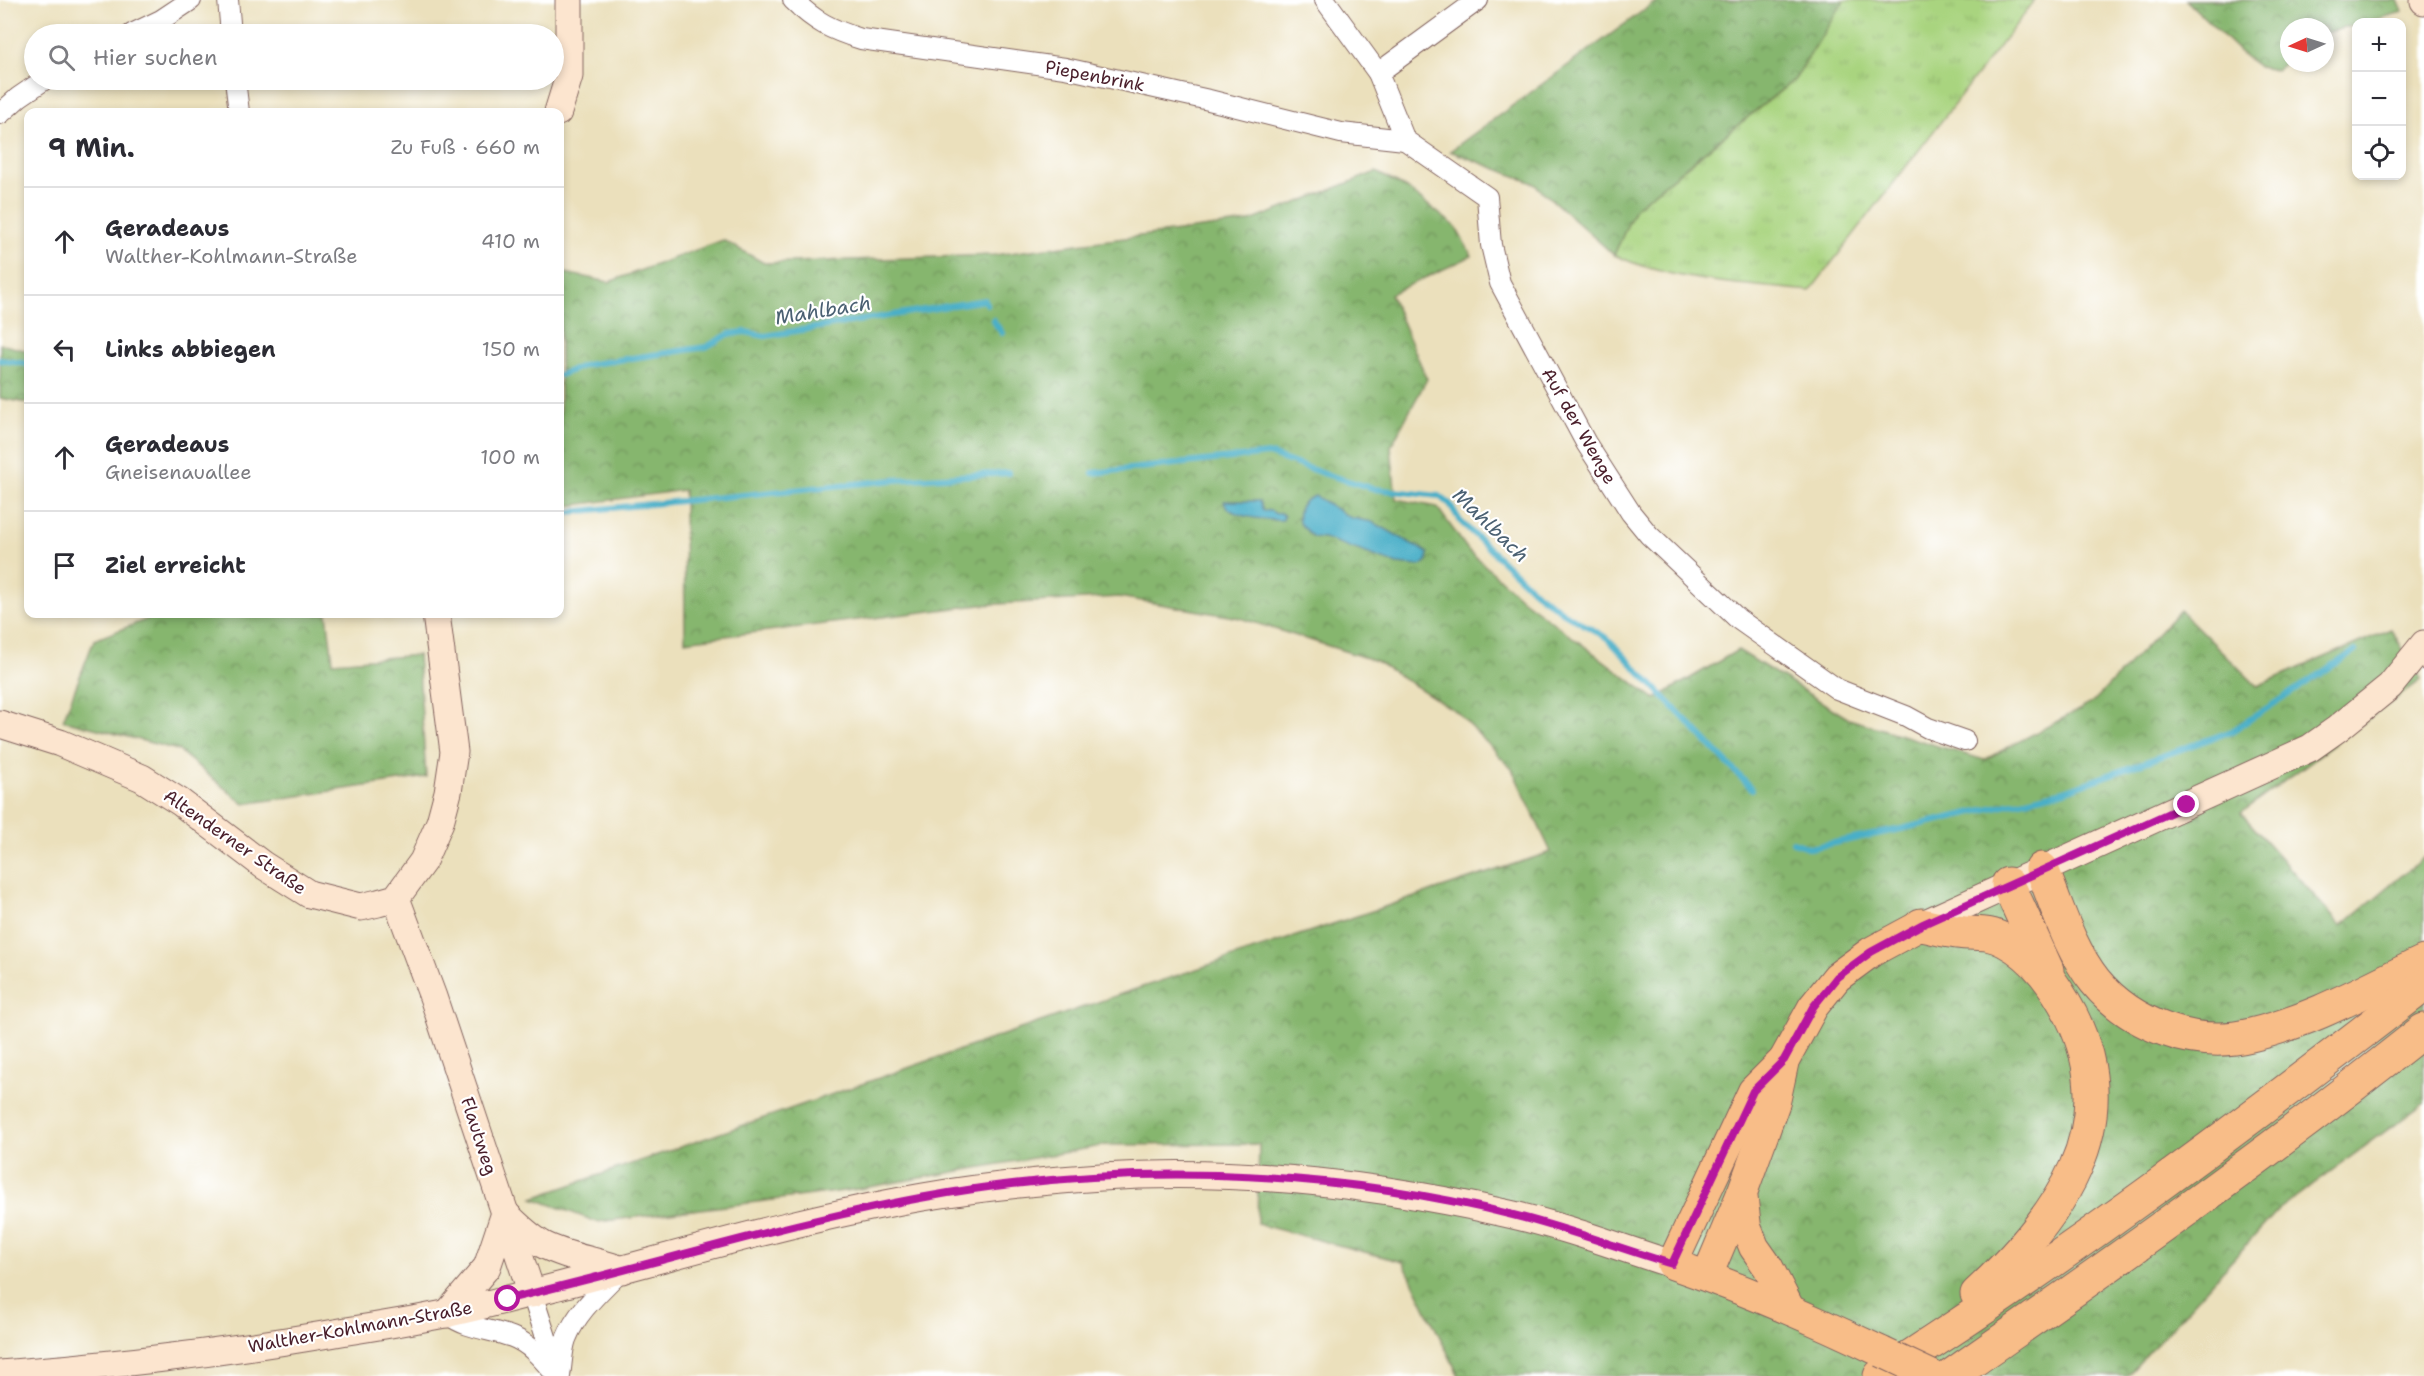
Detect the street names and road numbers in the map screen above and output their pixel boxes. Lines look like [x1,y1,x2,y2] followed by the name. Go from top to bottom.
[1043,55,1147,97] street label: Piepenbrink
[1536,363,1622,489] street label: Auf der Wenge
[159,784,311,900] street label: Altenderner Straße
[455,1094,503,1178] street label: Flautweg
[246,1295,474,1359] street label: Walther-Kohlmann-Straße

